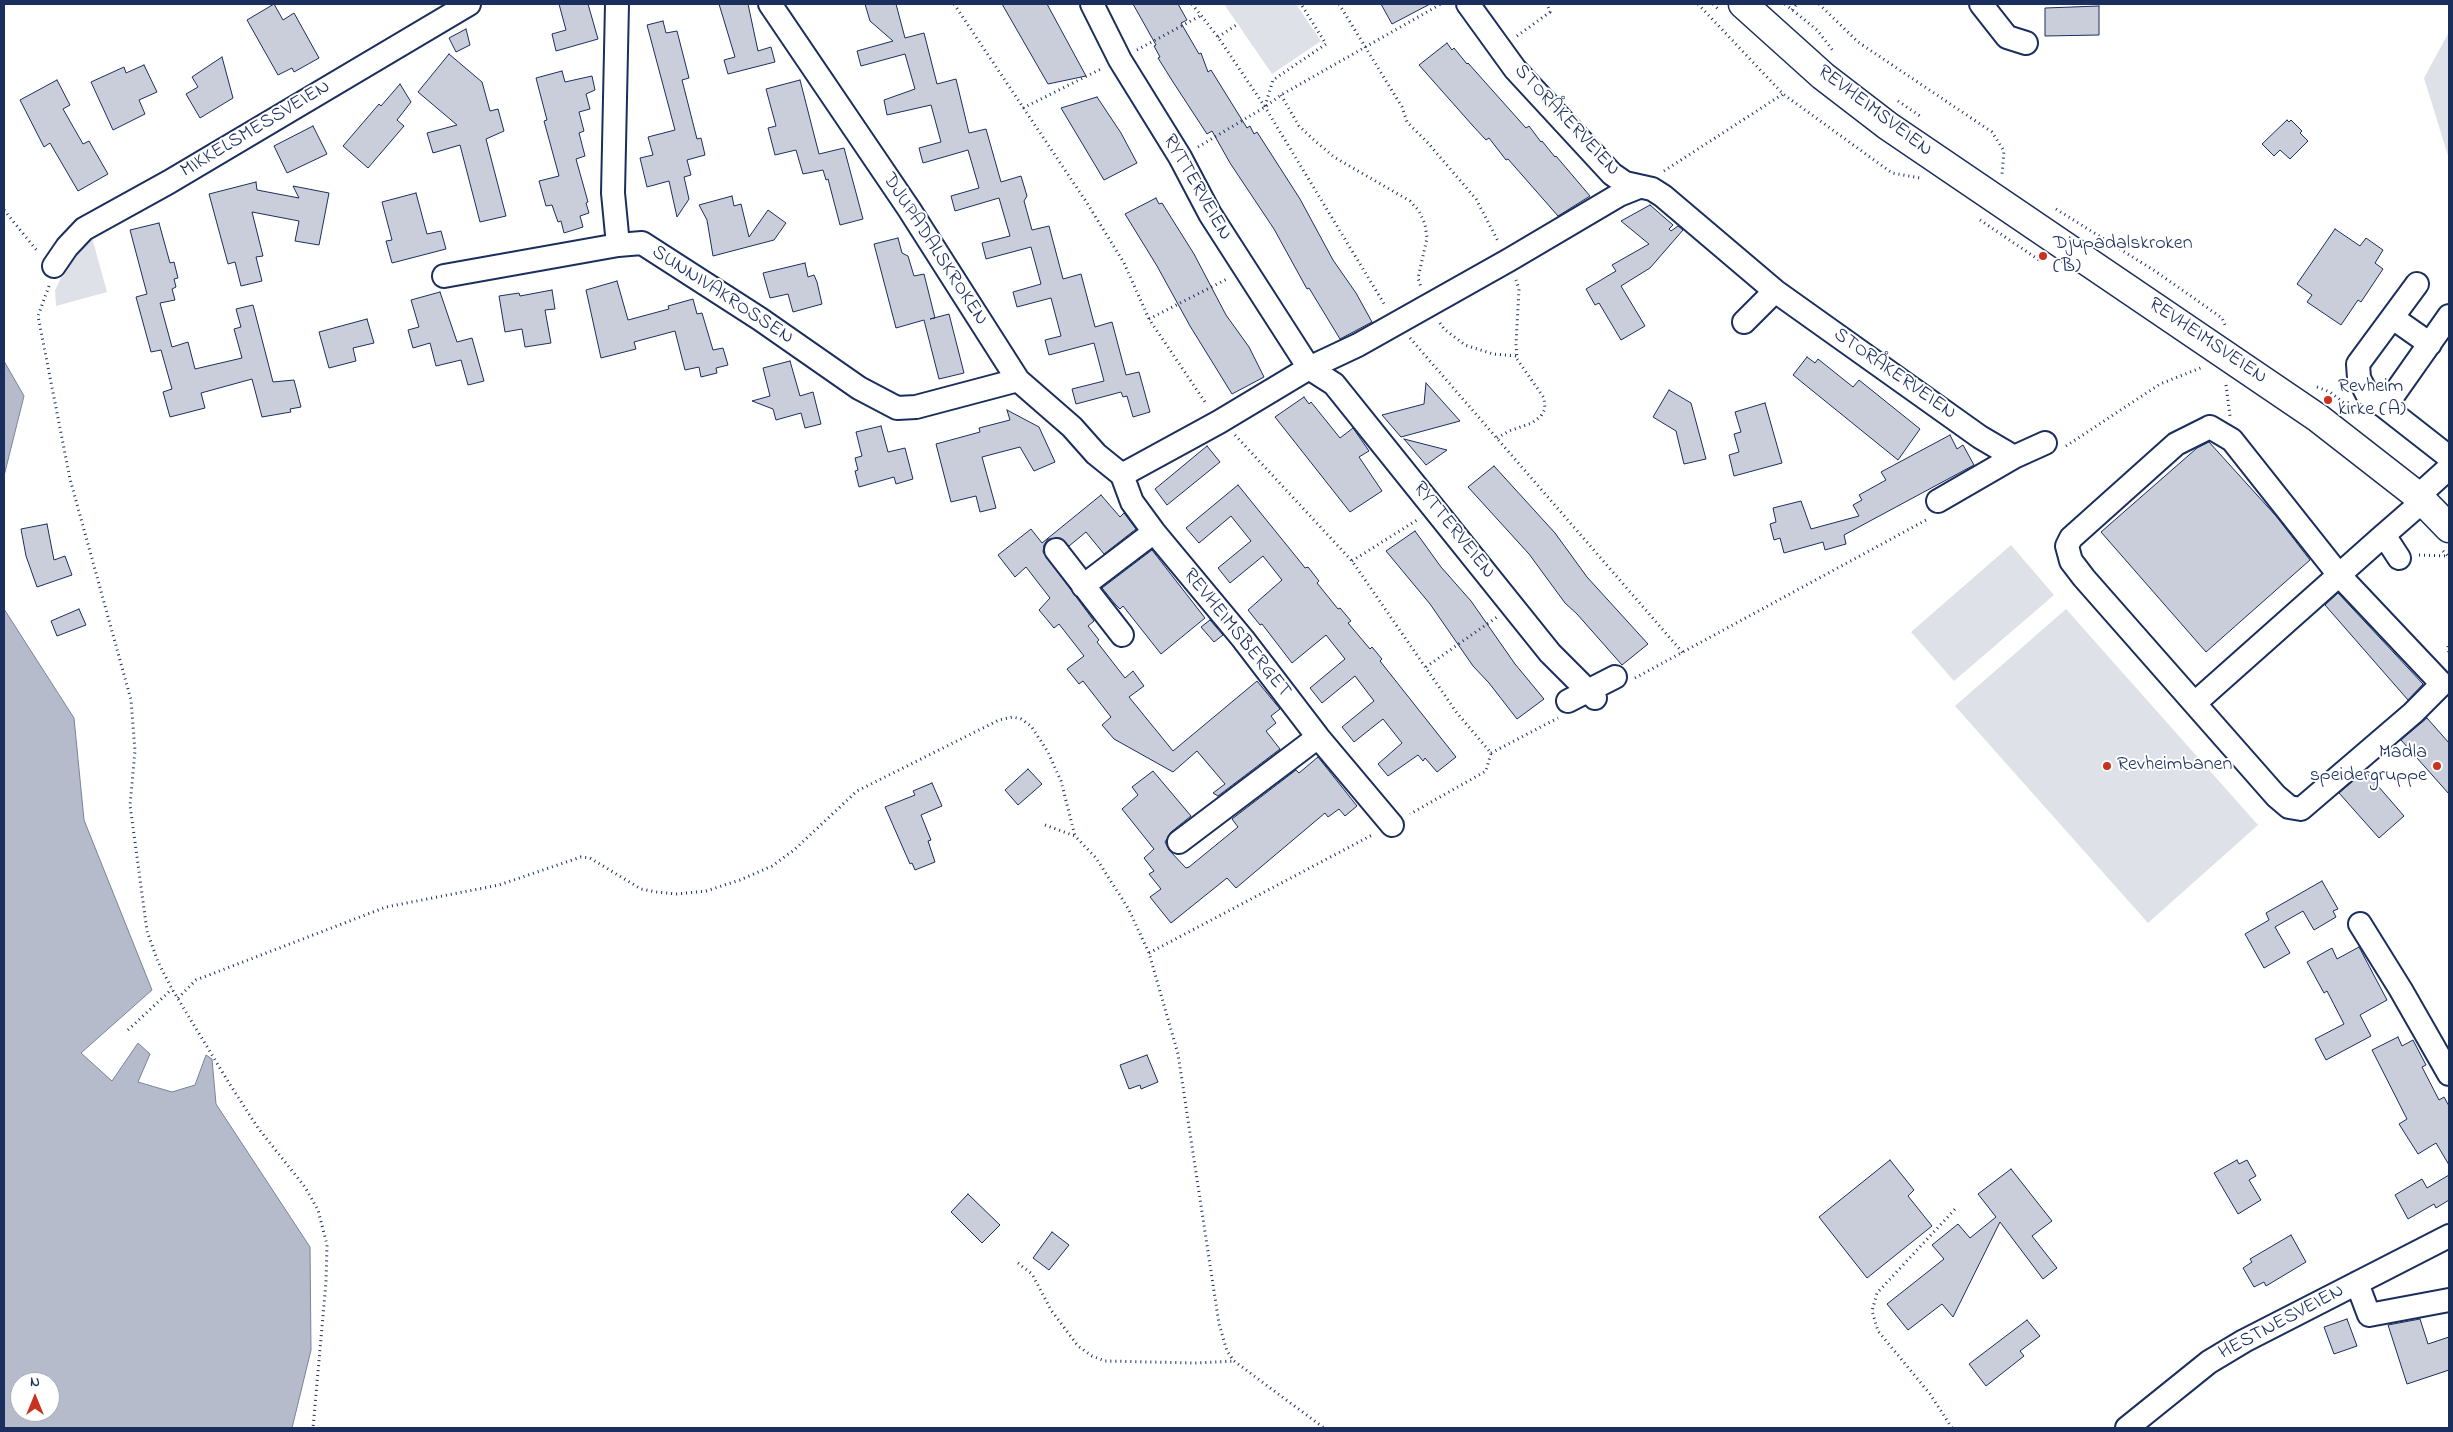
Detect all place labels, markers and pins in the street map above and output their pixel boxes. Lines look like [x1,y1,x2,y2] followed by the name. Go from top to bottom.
[2053,233,2193,280] place label: Djupadalskroken (B)
[2037,250,2049,262] marker: Djupadalskroken (B)
[2338,376,2406,423] place label: Revheim kirke (A)
[2322,394,2334,406] marker: Revheim kirke (A)
[2310,742,2427,789] place label: Madla speidergruppe
[2117,754,2232,778] place label: Revheimbanen
[2101,760,2113,772] marker: Revheimbanen
[2431,760,2443,772] marker: Madla speidergruppe

